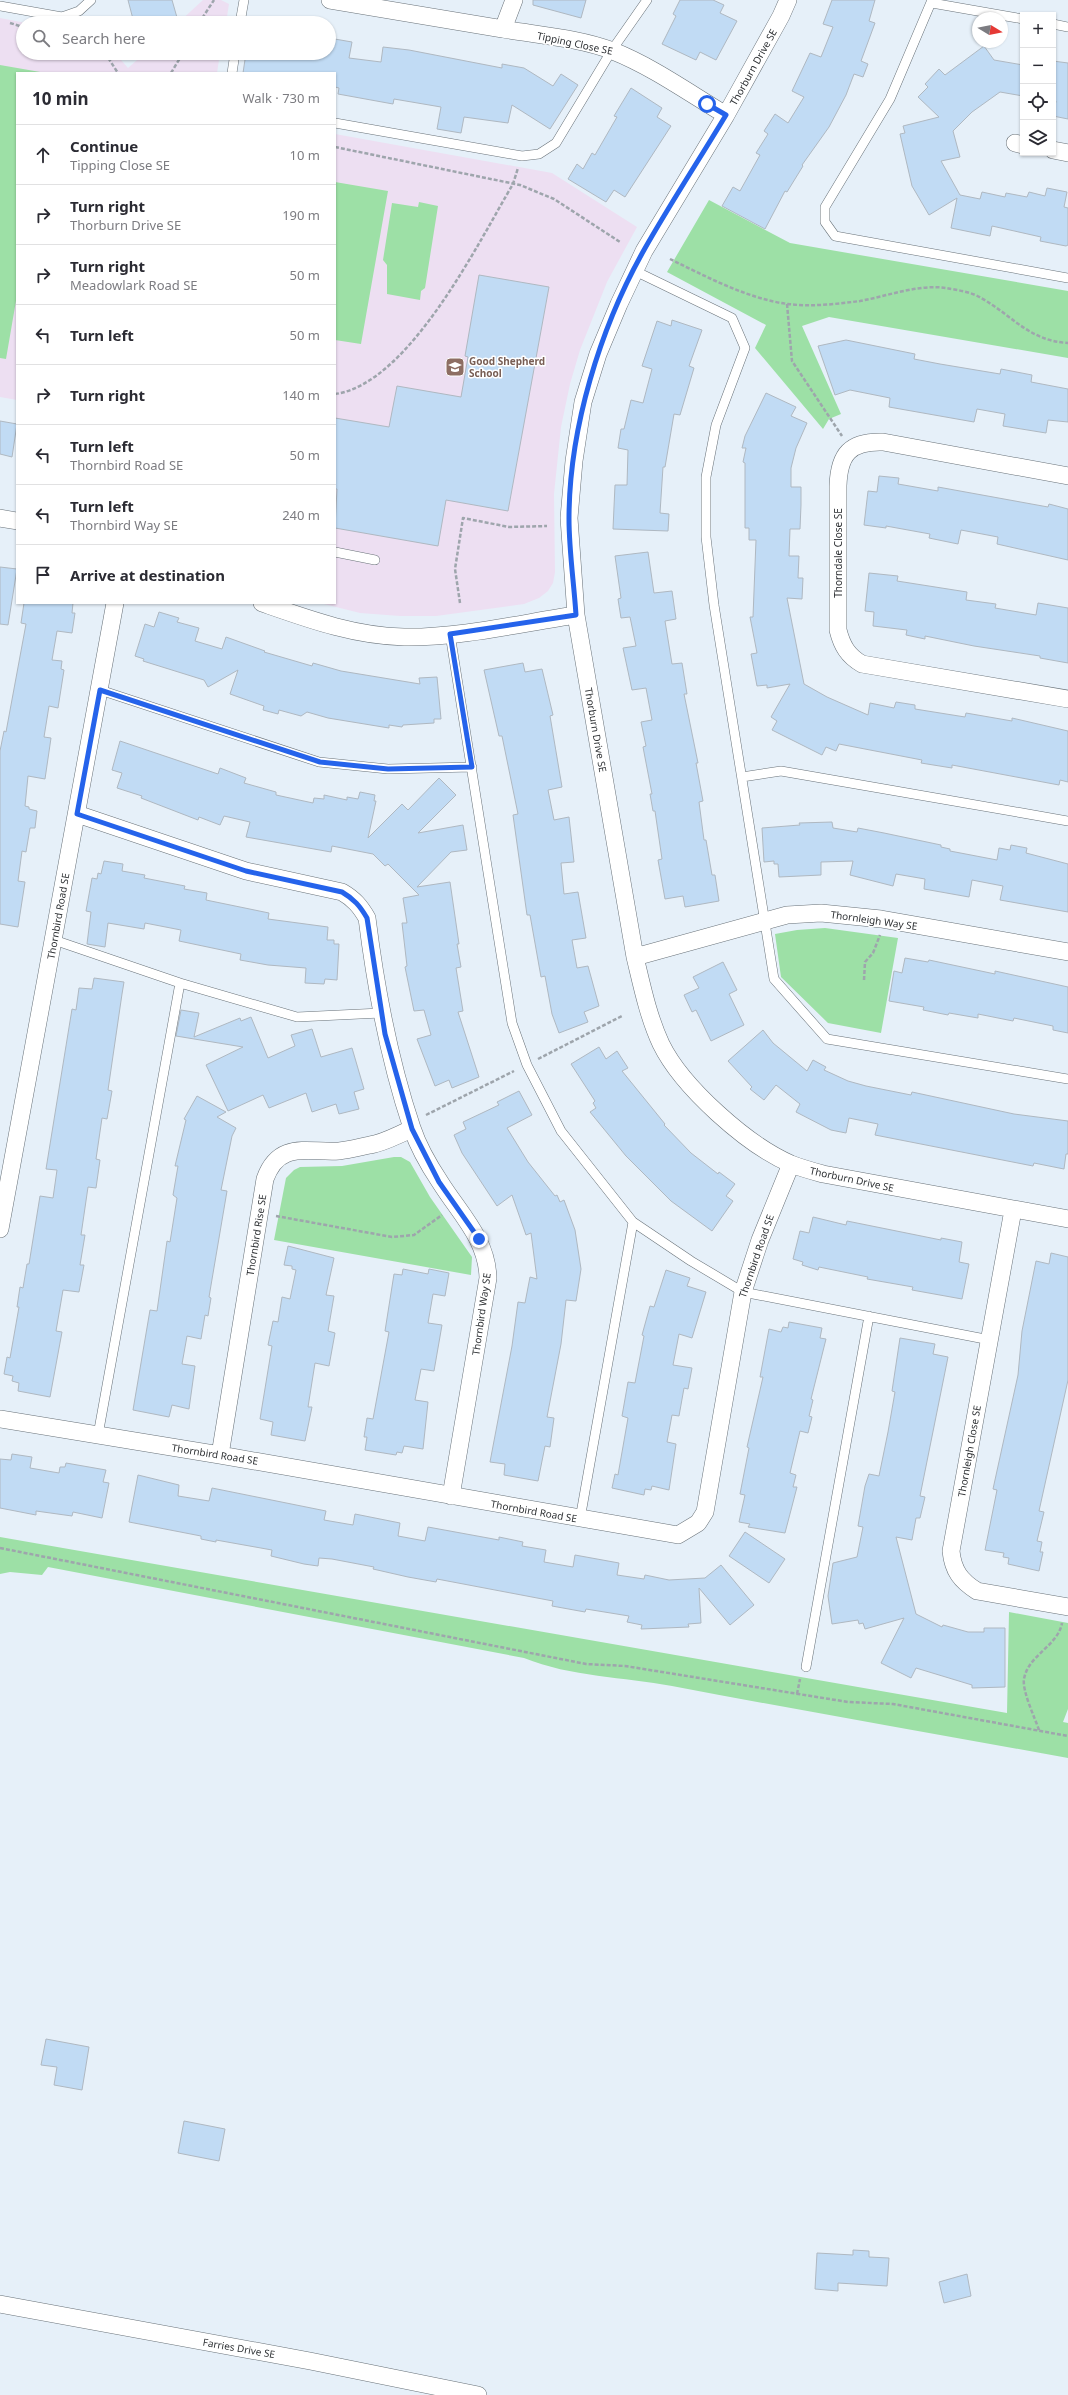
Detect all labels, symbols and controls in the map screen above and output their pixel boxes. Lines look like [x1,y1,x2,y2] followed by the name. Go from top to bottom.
[972,12,1008,48] north arrow
[1020,12,1056,156] map controls
[1020,12,1056,48] button: +
[16,16,336,60] search box
[726,26,780,108] street label: Thorburn Drive SE
[30,27,52,49] icon: search
[62,28,145,48] text: Search here
[536,28,614,58] street label: Tipping Close SE
[1020,48,1056,84] button: −
[1020,84,1056,120] button: locate
[32,87,89,110] text: 10 min
[242,89,320,107] text: Walk · 730 m
[698,95,716,113] route start
[1020,120,1056,156] button: layers
[70,136,138,156] text: Continue
[32,144,54,166] icon: ahead
[290,146,320,164] text: 10 m
[70,156,170,174] text: Tipping Close SE
[70,196,145,216] text: Turn right
[32,204,54,226] icon: right
[282,206,320,224] text: 190 m
[70,216,181,234] text: Thorburn Drive SE
[70,256,145,276] text: Turn right
[32,264,54,286] icon: right
[290,266,320,284] text: 50 m
[70,276,198,294] text: Meadowlark Road SE
[32,324,54,346] icon: left
[70,325,134,345] text: Turn left
[290,326,320,344] text: 50 m
[469,354,545,380] place label: Good Shepherd School
[444,356,466,378] school or university icon: Good Shepherd School
[32,384,54,406] icon: right
[70,385,145,405] text: Turn right
[282,386,320,404] text: 140 m
[70,436,134,456] text: Turn left
[32,444,54,466] icon: left
[290,446,320,464] text: 50 m
[70,456,183,474] text: Thornbird Road SE
[70,496,134,516] text: Turn left
[32,504,54,526] icon: left
[282,506,320,524] text: 240 m
[831,508,845,598] street label: Thorndale Close SE
[70,516,178,534] text: Thornbird Way SE
[32,564,54,586] icon: arrive
[70,565,225,585] text: Arrive at destination
[582,687,610,773] street label: Thorburn Drive SE
[44,872,72,960] street label: Thornbird Road SE
[830,907,918,933] street label: Thornleigh Way SE
[809,1163,895,1195] street label: Thorburn Drive SE
[243,1193,269,1277] street label: Thornbird Rise SE
[735,1212,777,1300] street label: Thornbird Road SE
[470,1230,488,1248] route end
[468,1272,494,1356] street label: Thornbird Way SE
[954,1404,984,1498] street label: Thornleigh Close SE
[171,1440,259,1468] street label: Thornbird Road SE
[490,1497,578,1525] street label: Thornbird Road SE
[202,2335,276,2361] street label: Farries Drive SE

